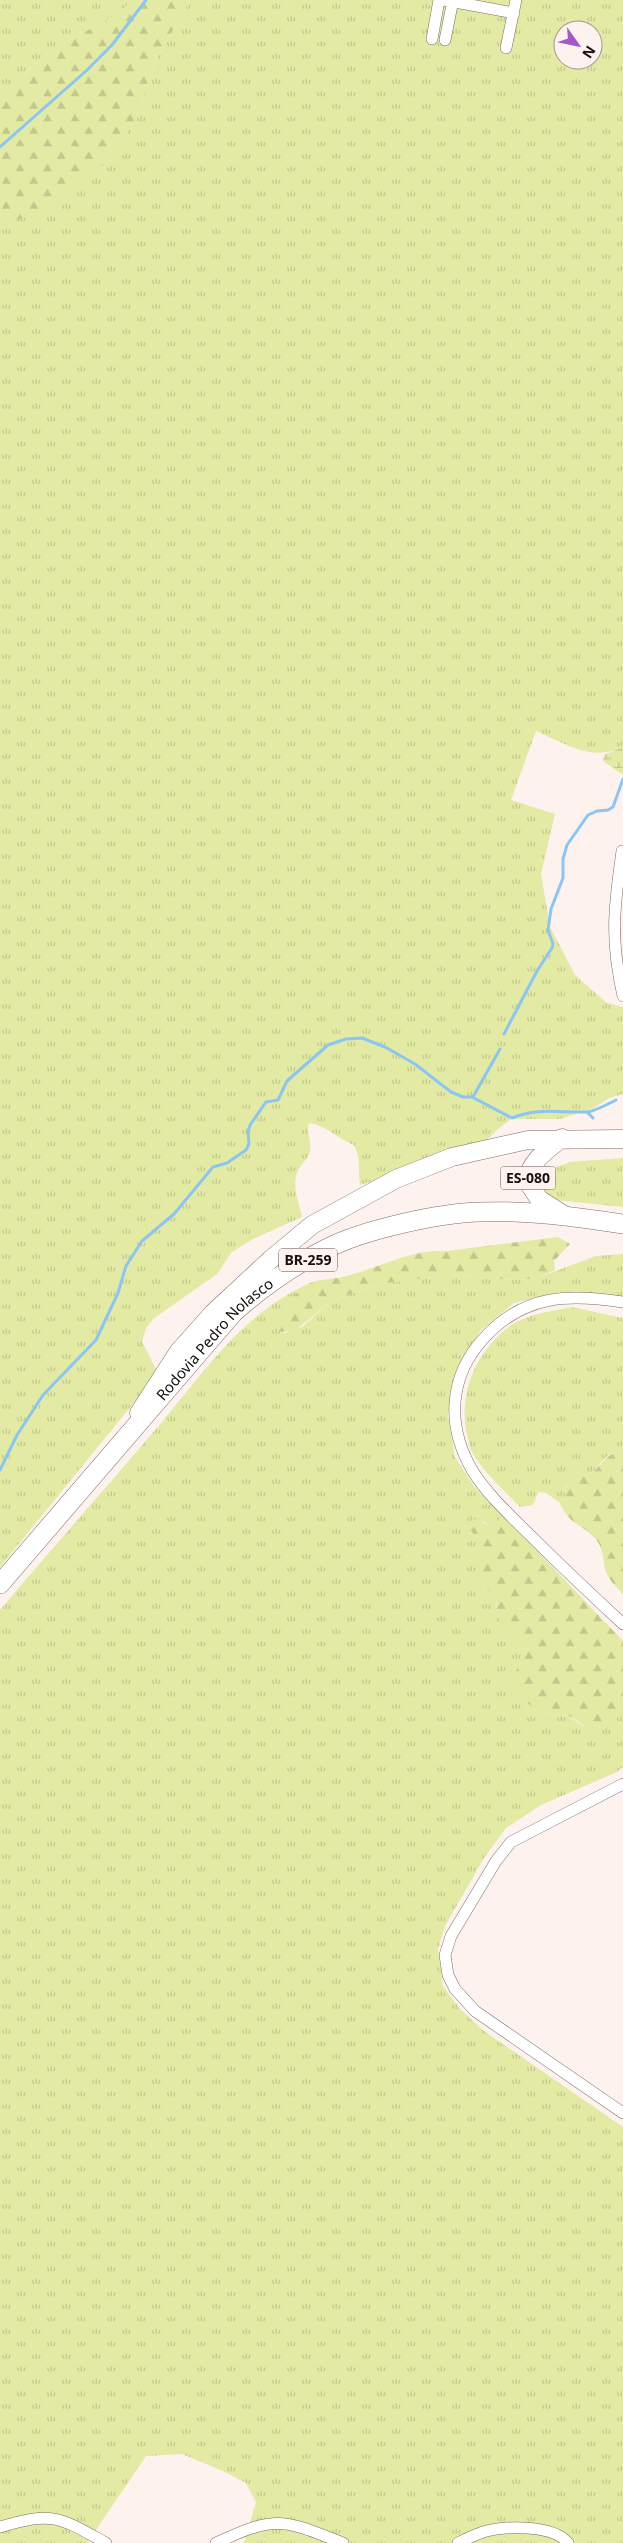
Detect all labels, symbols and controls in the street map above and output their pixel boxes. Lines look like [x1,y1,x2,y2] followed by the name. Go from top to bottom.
[553,20,603,70] north arrow
[578,42,600,62] text: N
[500,1166,556,1190] road number: ES-080
[279,1248,337,1272] road number: BR-259
[151,1273,277,1404] street label: Rodovia Pedro Nolasco

